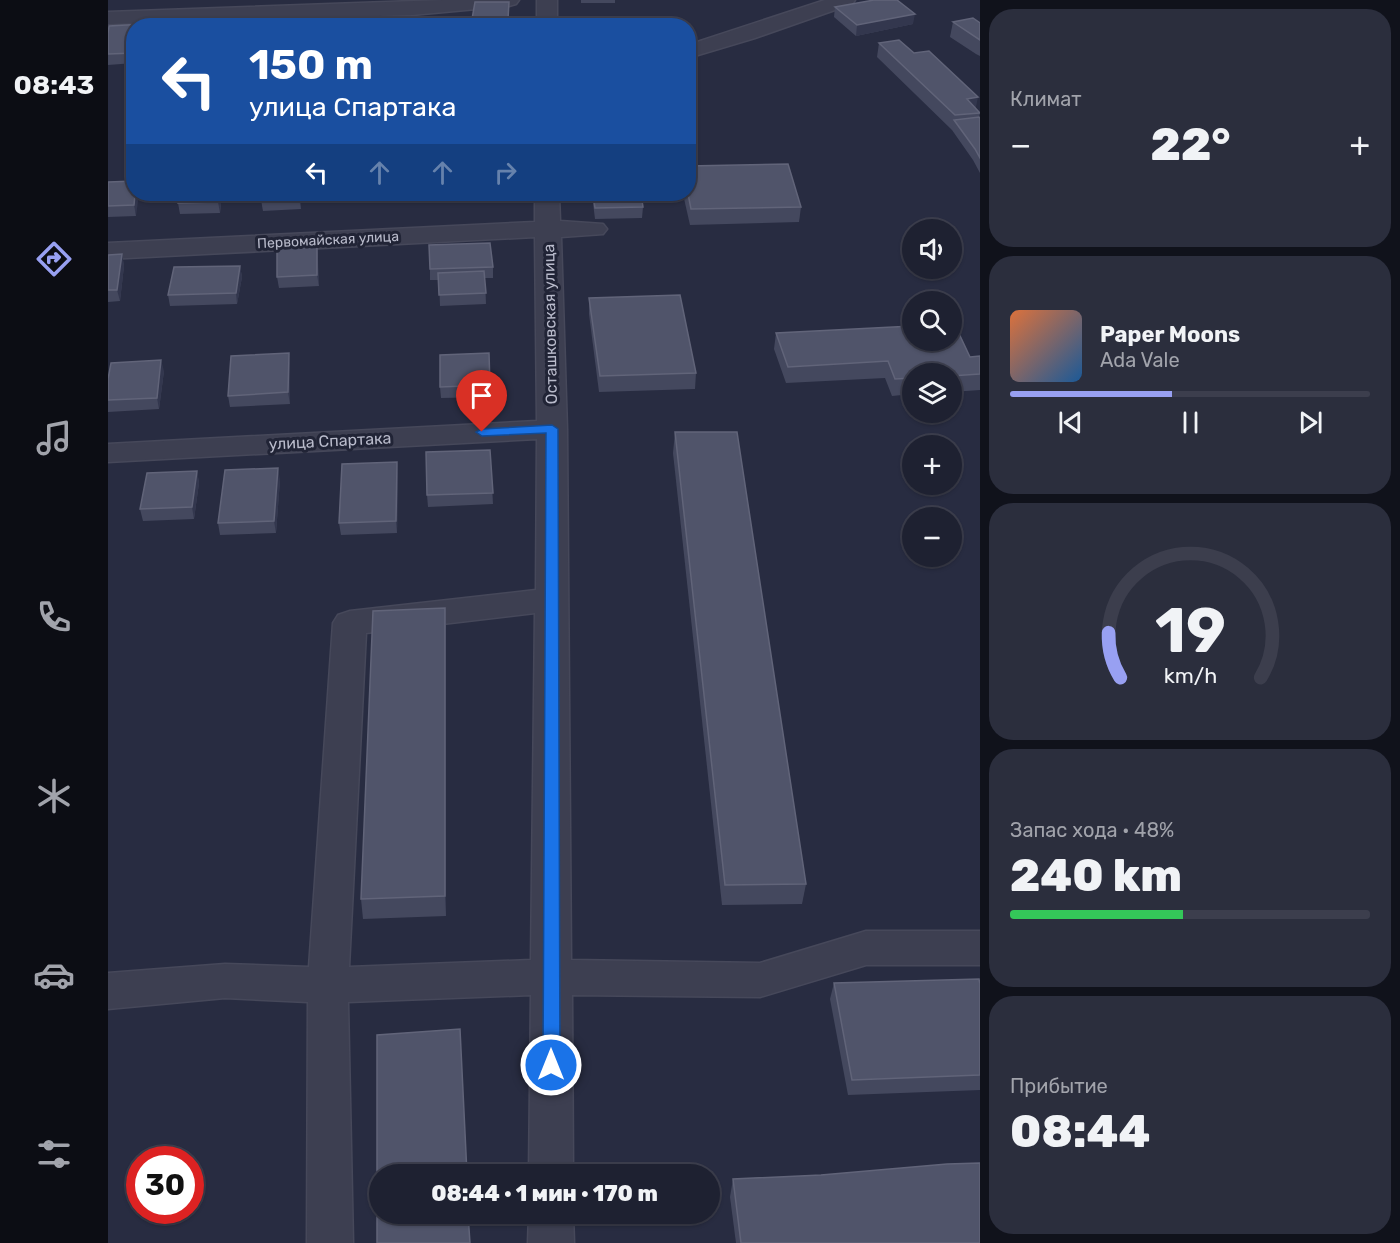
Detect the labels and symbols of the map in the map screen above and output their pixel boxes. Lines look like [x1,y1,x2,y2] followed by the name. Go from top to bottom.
[257,228,399,252] street label: Первомайская улица
[539,244,561,404] street label: Осташковская улица
[456,370,507,432] pin
[268,428,392,454] street label: улица Спартака
[519,1033,583,1097] position arrow
[126,1146,204,1224] speed limit sign: 30

